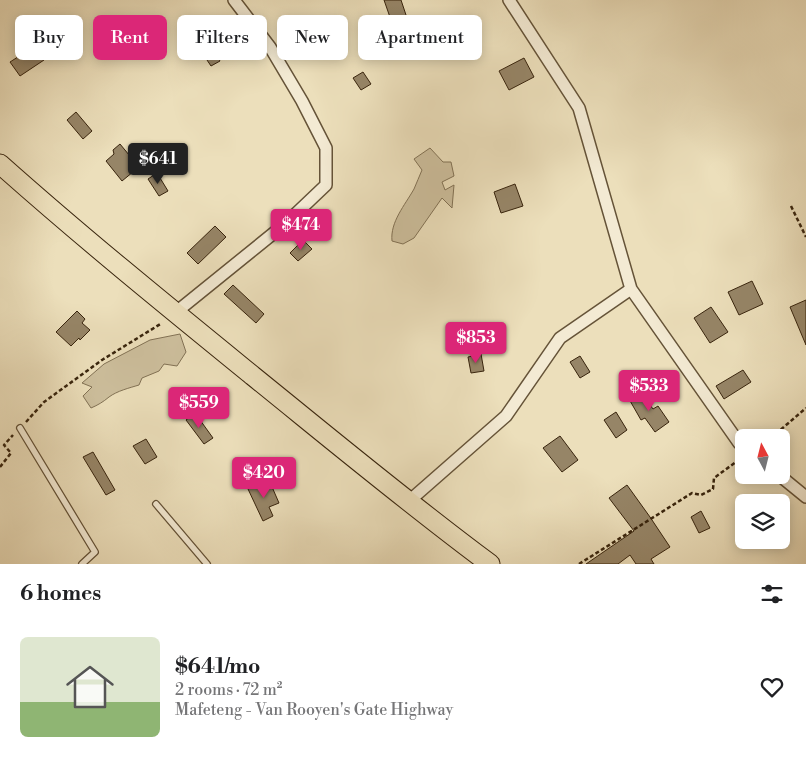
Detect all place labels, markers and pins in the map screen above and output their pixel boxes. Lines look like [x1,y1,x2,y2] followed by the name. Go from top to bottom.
[128,142,188,185] pin: $641
[271,208,331,251] pin: $474
[446,322,506,364] pin: $853
[619,370,679,412] pin: $533
[169,386,229,429] pin: $559
[234,456,294,499] pin: $420

